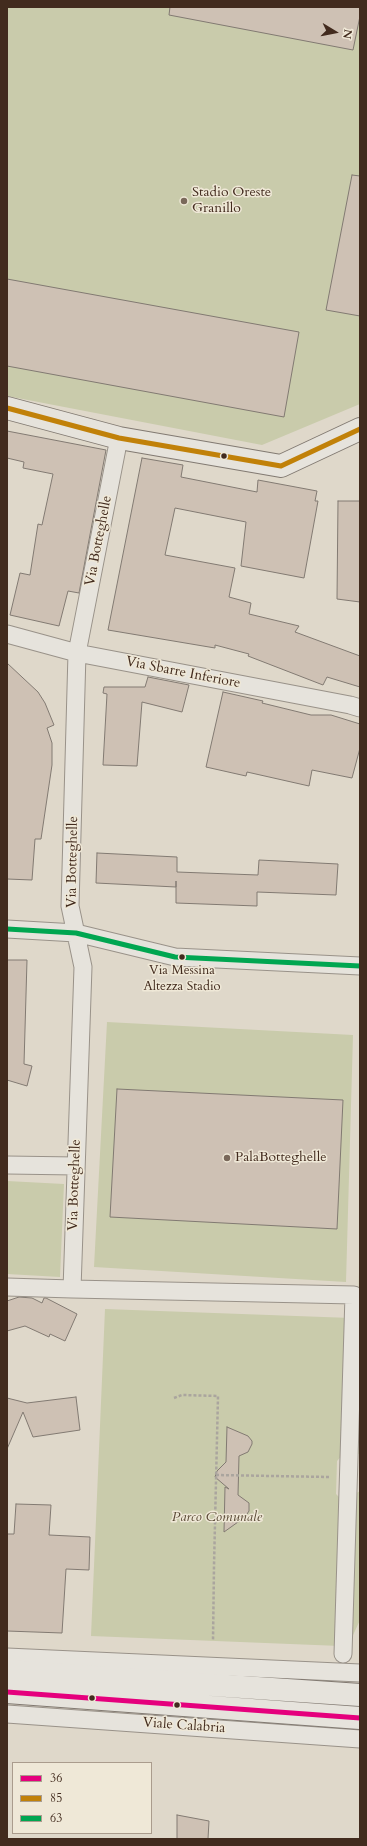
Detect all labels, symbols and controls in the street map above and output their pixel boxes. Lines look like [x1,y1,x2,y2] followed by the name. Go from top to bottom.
[315,12,355,52] north arrow
[339,28,356,40] text: N
[192,185,271,218] place label: Stadio Oreste Granillo
[179,196,189,206] marker: Stadio Oreste Granillo
[219,451,229,461] unlabelled marker
[82,494,116,588] street label: Via Botteghelle
[124,654,242,692] street label: Via Sbarre Inferiore
[64,816,82,908] street label: Via Botteghelle
[177,952,187,962] marker: Via Messina Altezza Stadio
[143,963,221,994] place label: Via Messina Altezza Stadio
[65,1139,85,1231] street label: Via Botteghelle
[235,1150,327,1166] place label: PalaBotteghelle
[222,1153,232,1163] marker: PalaBotteghelle
[172,1510,262,1526] park label: Parco Comunale
[87,1693,97,1703] unlabelled marker
[172,1700,182,1710] unlabelled marker
[142,1715,226,1737] street label: Viale Calabria
[12,1762,152,1834] legend
[50,1770,62,1786] text: 36
[50,1790,62,1806] text: 85
[50,1810,62,1826] text: 63

